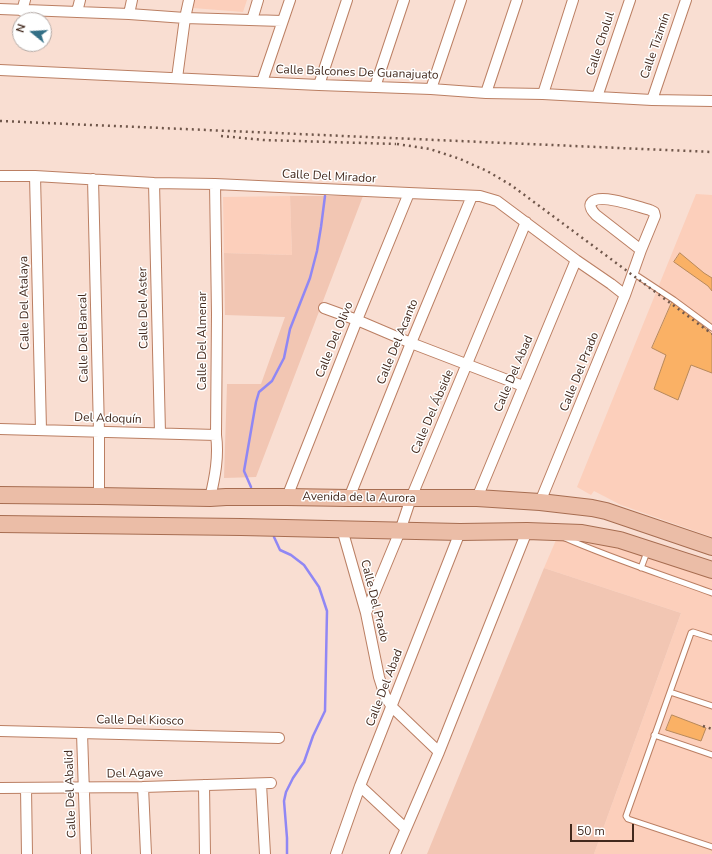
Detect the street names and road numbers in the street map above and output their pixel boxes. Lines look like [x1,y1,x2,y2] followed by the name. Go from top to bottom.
[584,10,618,78] street label: Calle Cholul
[638,11,674,81] street label: Calle Tizimín
[275,63,439,83] street label: Calle Balcones De Guanajuato
[282,167,376,187] street label: Calle Del Mirador
[17,256,33,350] street label: Calle Del Atalaya
[136,267,152,349] street label: Calle Del Aster
[196,291,210,391] street label: Calle Del Almenar
[76,293,92,383] street label: Calle Del Bancal
[374,297,422,387] street label: Calle Del Acanto
[313,300,357,380] street label: Calle Del Olivo
[558,330,602,414] street label: Calle Del Prado
[491,334,537,414] street label: Calle Del Abad
[409,368,457,456] street label: Calle Del Ábside
[74,411,142,427] street label: Del Adoquín
[302,490,416,506] street label: Avenida de la Aurora
[357,558,391,644] street label: Calle Del Prado
[364,647,406,729] street label: Calle Del Abad
[96,713,184,729] street label: Calle Del Kiosco
[62,750,80,838] street label: Calle Del Abalid
[107,766,163,782] street label: Del Agave

